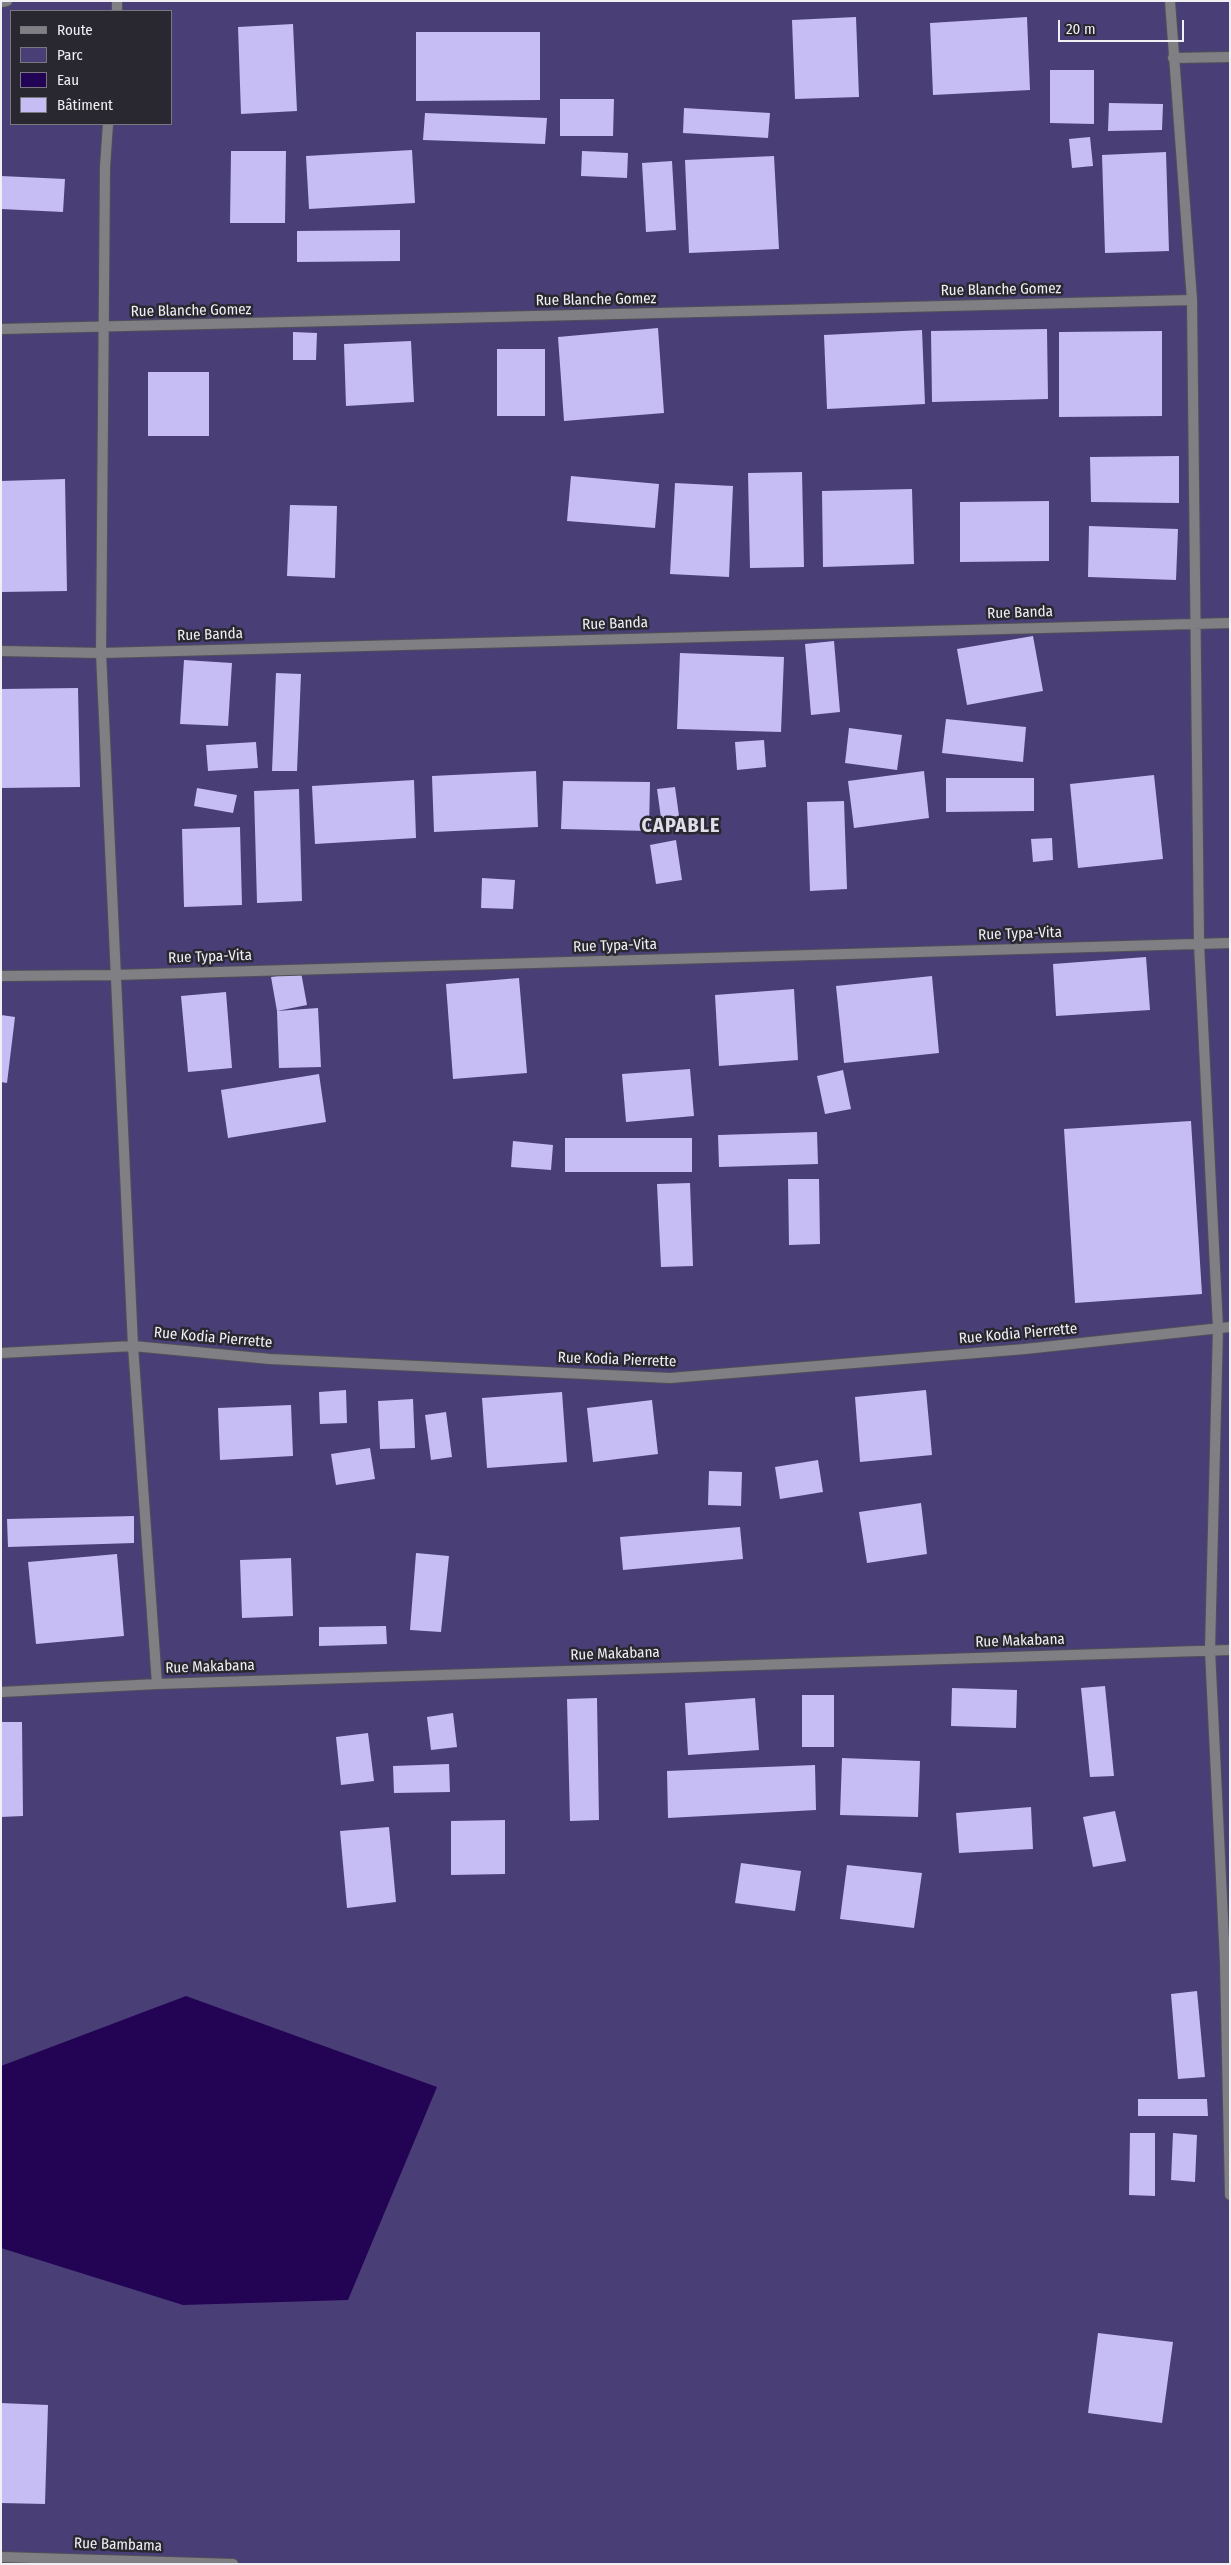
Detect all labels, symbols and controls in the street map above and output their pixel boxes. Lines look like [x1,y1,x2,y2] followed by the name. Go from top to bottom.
[10,10,172,125] legend
[1061,10,1187,42] scale bar
[1066,20,1096,38] text: 20 m
[57,21,93,39] text: Route
[57,46,83,64] text: Parc
[57,71,79,89] text: Eau
[57,96,113,114] text: Bâtiment
[940,280,1062,300] street label: Rue Blanche Gomez
[535,290,657,310] street label: Rue Blanche Gomez
[130,301,252,321] street label: Rue Blanche Gomez
[987,603,1053,623] street label: Rue Banda
[582,614,648,634] street label: Rue Banda
[177,625,243,645] street label: Rue Banda
[641,814,721,838] district label: CAPABLE
[978,924,1062,944] street label: Rue Typa-Vita
[573,936,657,956] street label: Rue Typa-Vita
[168,947,252,967] street label: Rue Typa-Vita
[958,1320,1078,1348] street label: Rue Kodia Pierrette
[153,1324,273,1352] street label: Rue Kodia Pierrette
[557,1349,677,1371] street label: Rue Kodia Pierrette
[975,1630,1065,1652] street label: Rue Makabana
[570,1643,660,1665] street label: Rue Makabana
[165,1656,255,1678] street label: Rue Makabana
[74,2534,162,2556] street label: Rue Bambama

